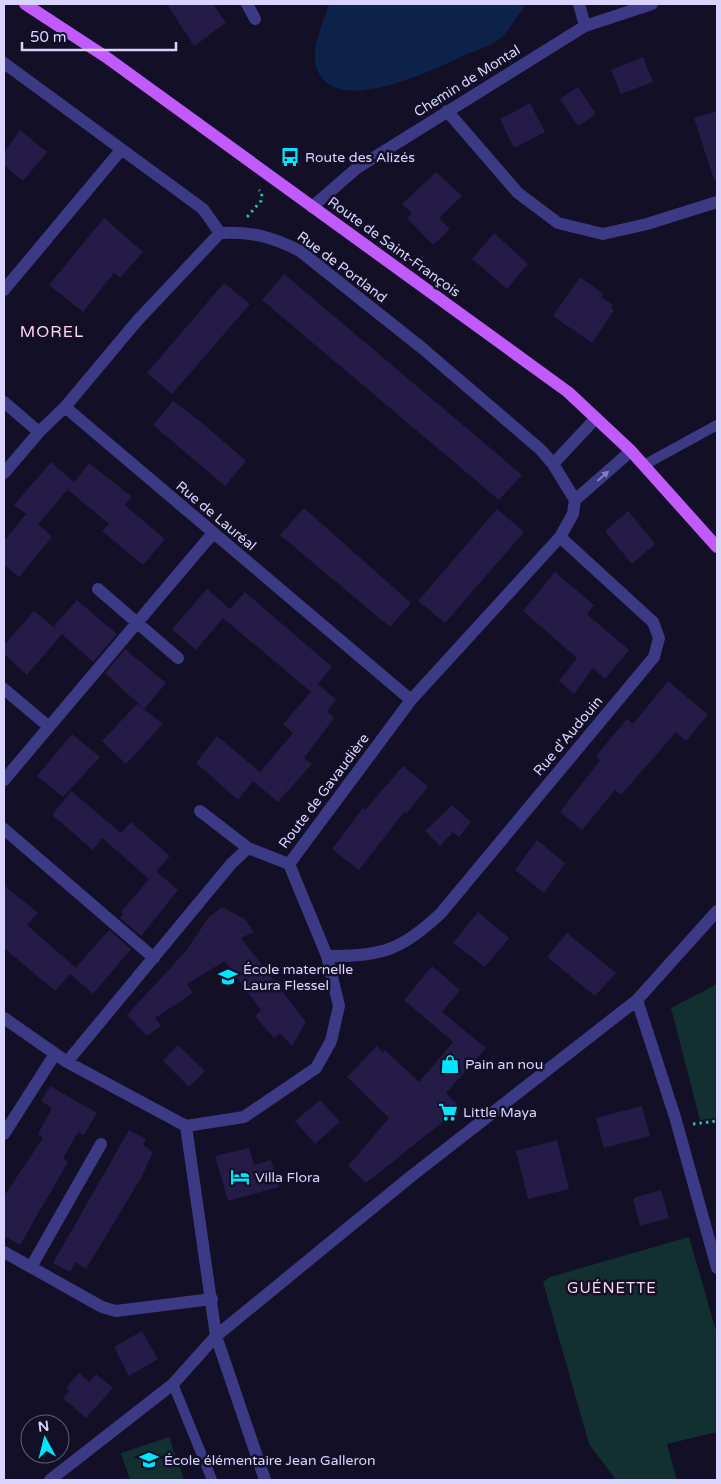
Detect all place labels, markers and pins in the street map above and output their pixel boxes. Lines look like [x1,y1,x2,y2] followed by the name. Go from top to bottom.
[279,146,301,168] bus stop icon: Route des Alizés
[305,149,415,166] place label: Route des Alizés
[243,961,353,994] place label: École maternelle Laura Flessel
[217,966,239,988] school or university icon: École maternelle Laura Flessel
[439,1053,461,1075] shop icon: Pain an nou
[465,1056,543,1073] place label: Pain an nou
[437,1101,459,1123] supermarket icon: Little Maya
[463,1104,537,1121] place label: Little Maya
[229,1166,251,1188] hotel icon: Villa Flora
[255,1169,320,1186] place label: Villa Flora
[138,1449,160,1471] school or university icon: École élémentaire Jean Galleron
[164,1452,376,1469] place label: École élémentaire Jean Galleron

